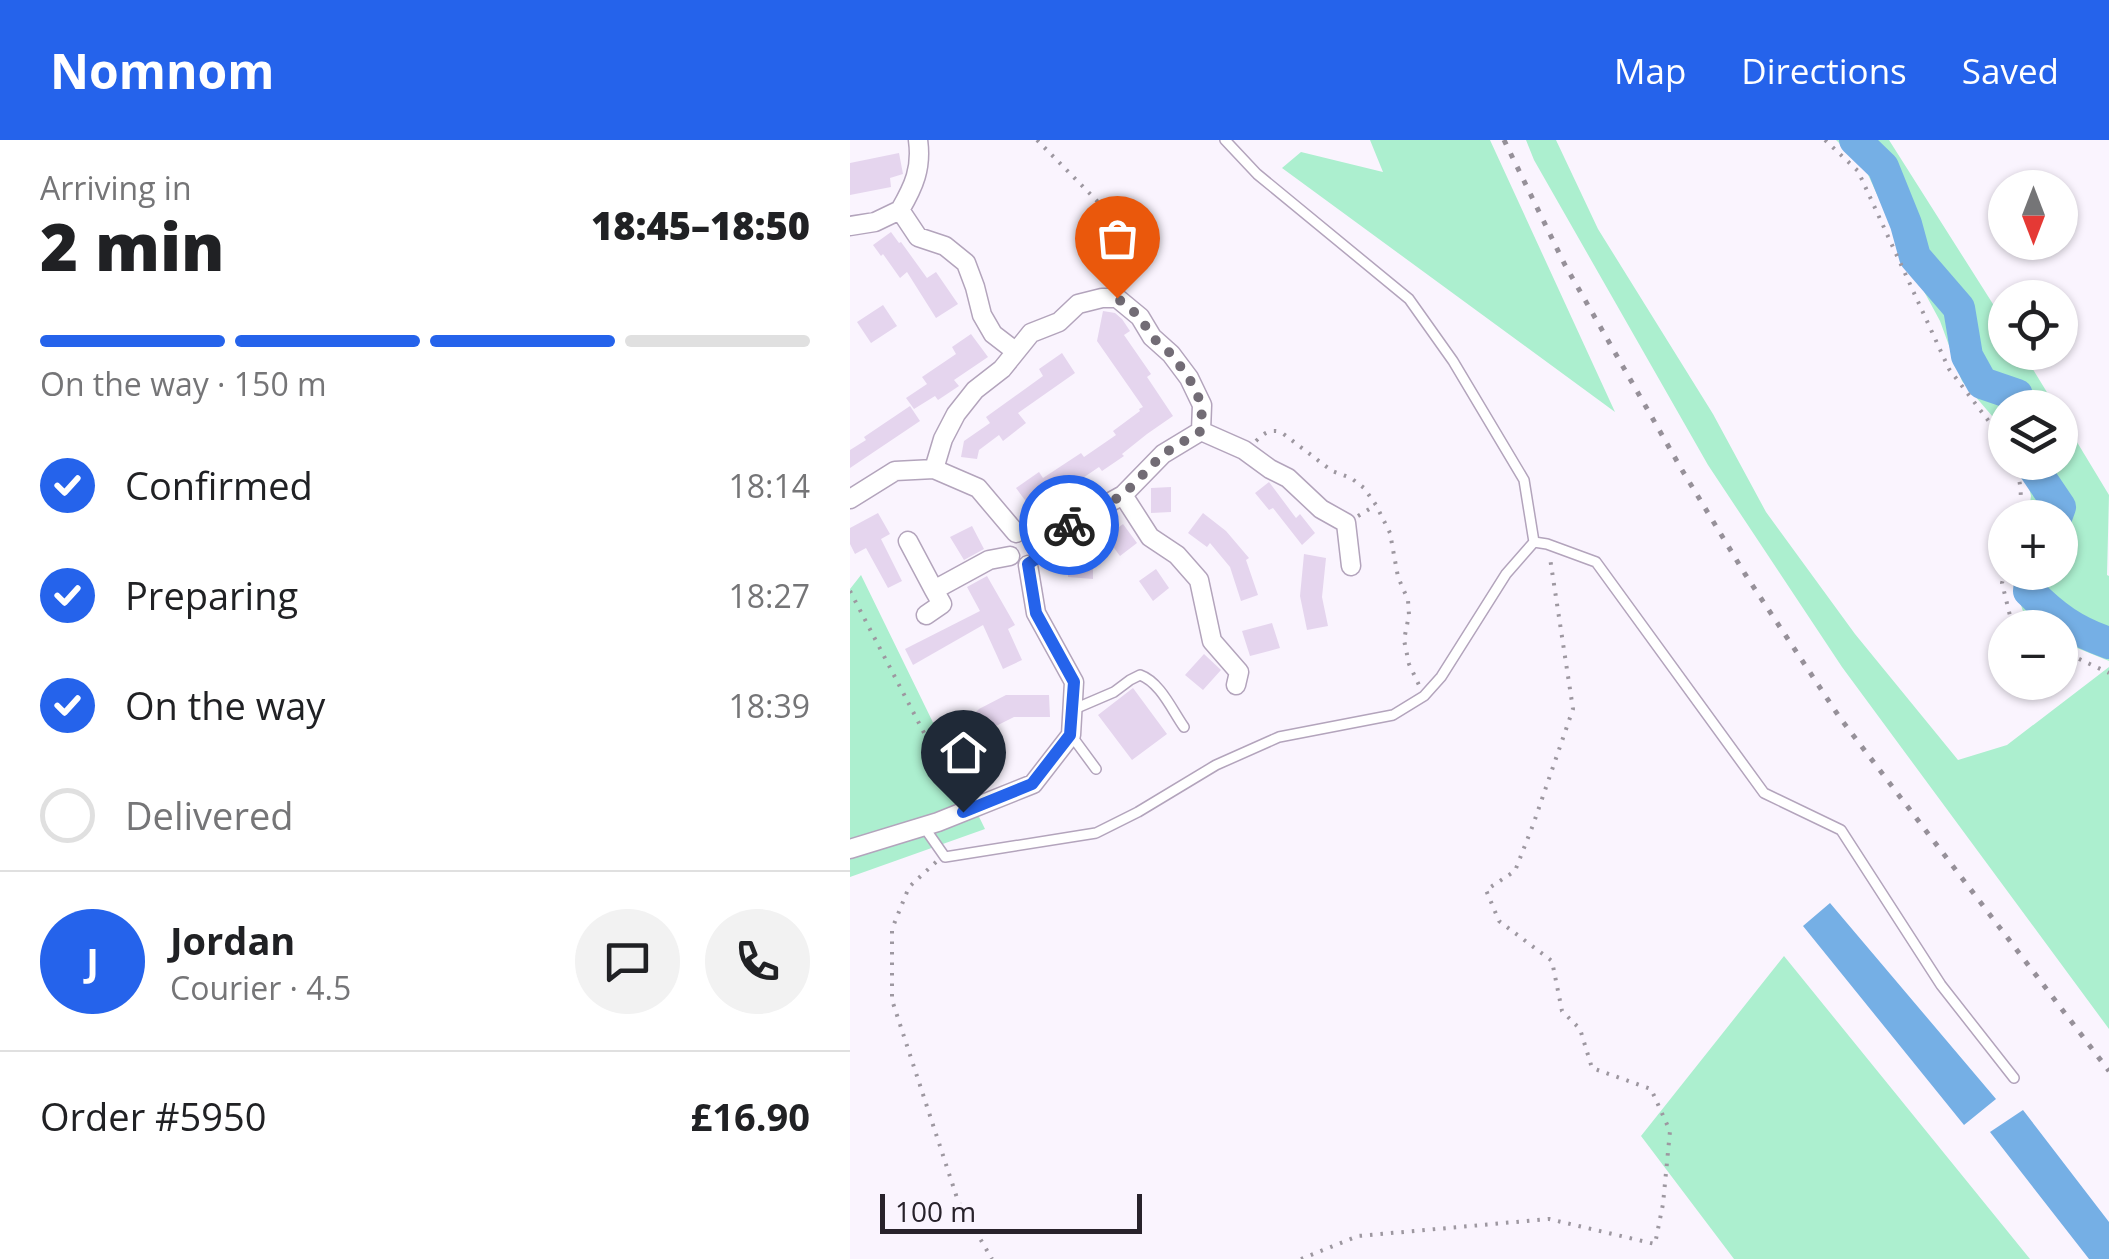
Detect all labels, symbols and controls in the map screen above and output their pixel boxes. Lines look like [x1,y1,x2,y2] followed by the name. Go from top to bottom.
[50,38,274,103] text: Nomnom
[1614,47,1686,94] text: Map
[1741,47,1907,94] text: Directions
[1962,47,2059,94] text: Saved
[40,166,192,209] text: Arriving in
[1988,170,2078,260] north arrow
[1988,170,2078,700] map controls
[1075,196,1160,299] pin
[591,199,810,251] text: 18:45–18:50
[40,202,225,290] text: 2 min
[1090,211,1145,266] icon: bag
[1988,280,2078,370] button: locate
[40,362,327,405] text: On the way · 150 m
[1988,390,2078,480] button: layers
[40,458,95,513] icon: check
[125,459,313,511] text: Confirmed
[728,464,810,507] text: 18:14
[1019,475,1119,575] courier
[1042,498,1097,553] icon: bike
[1988,500,2078,590] button: +
[40,568,95,623] icon: check
[125,569,298,621] text: Preparing
[728,574,810,617] text: 18:27
[1988,610,2078,700] button: −
[40,678,95,733] icon: check
[125,679,325,731] text: On the way
[728,684,810,727] text: 18:39
[921,710,1006,813] pin
[936,725,991,780] icon: home
[125,789,294,841] text: Delivered
[575,909,680,1014] button: chat
[705,909,810,1014] button: phone
[170,914,295,966] text: Jordan
[86,935,99,987] text: J
[170,966,351,1009] text: Courier · 4.5
[40,1090,267,1142] text: Order #5950
[691,1090,810,1142] text: £16.90
[880,1189,1142,1234] scale bar
[895,1192,976,1230] text: 100 m

